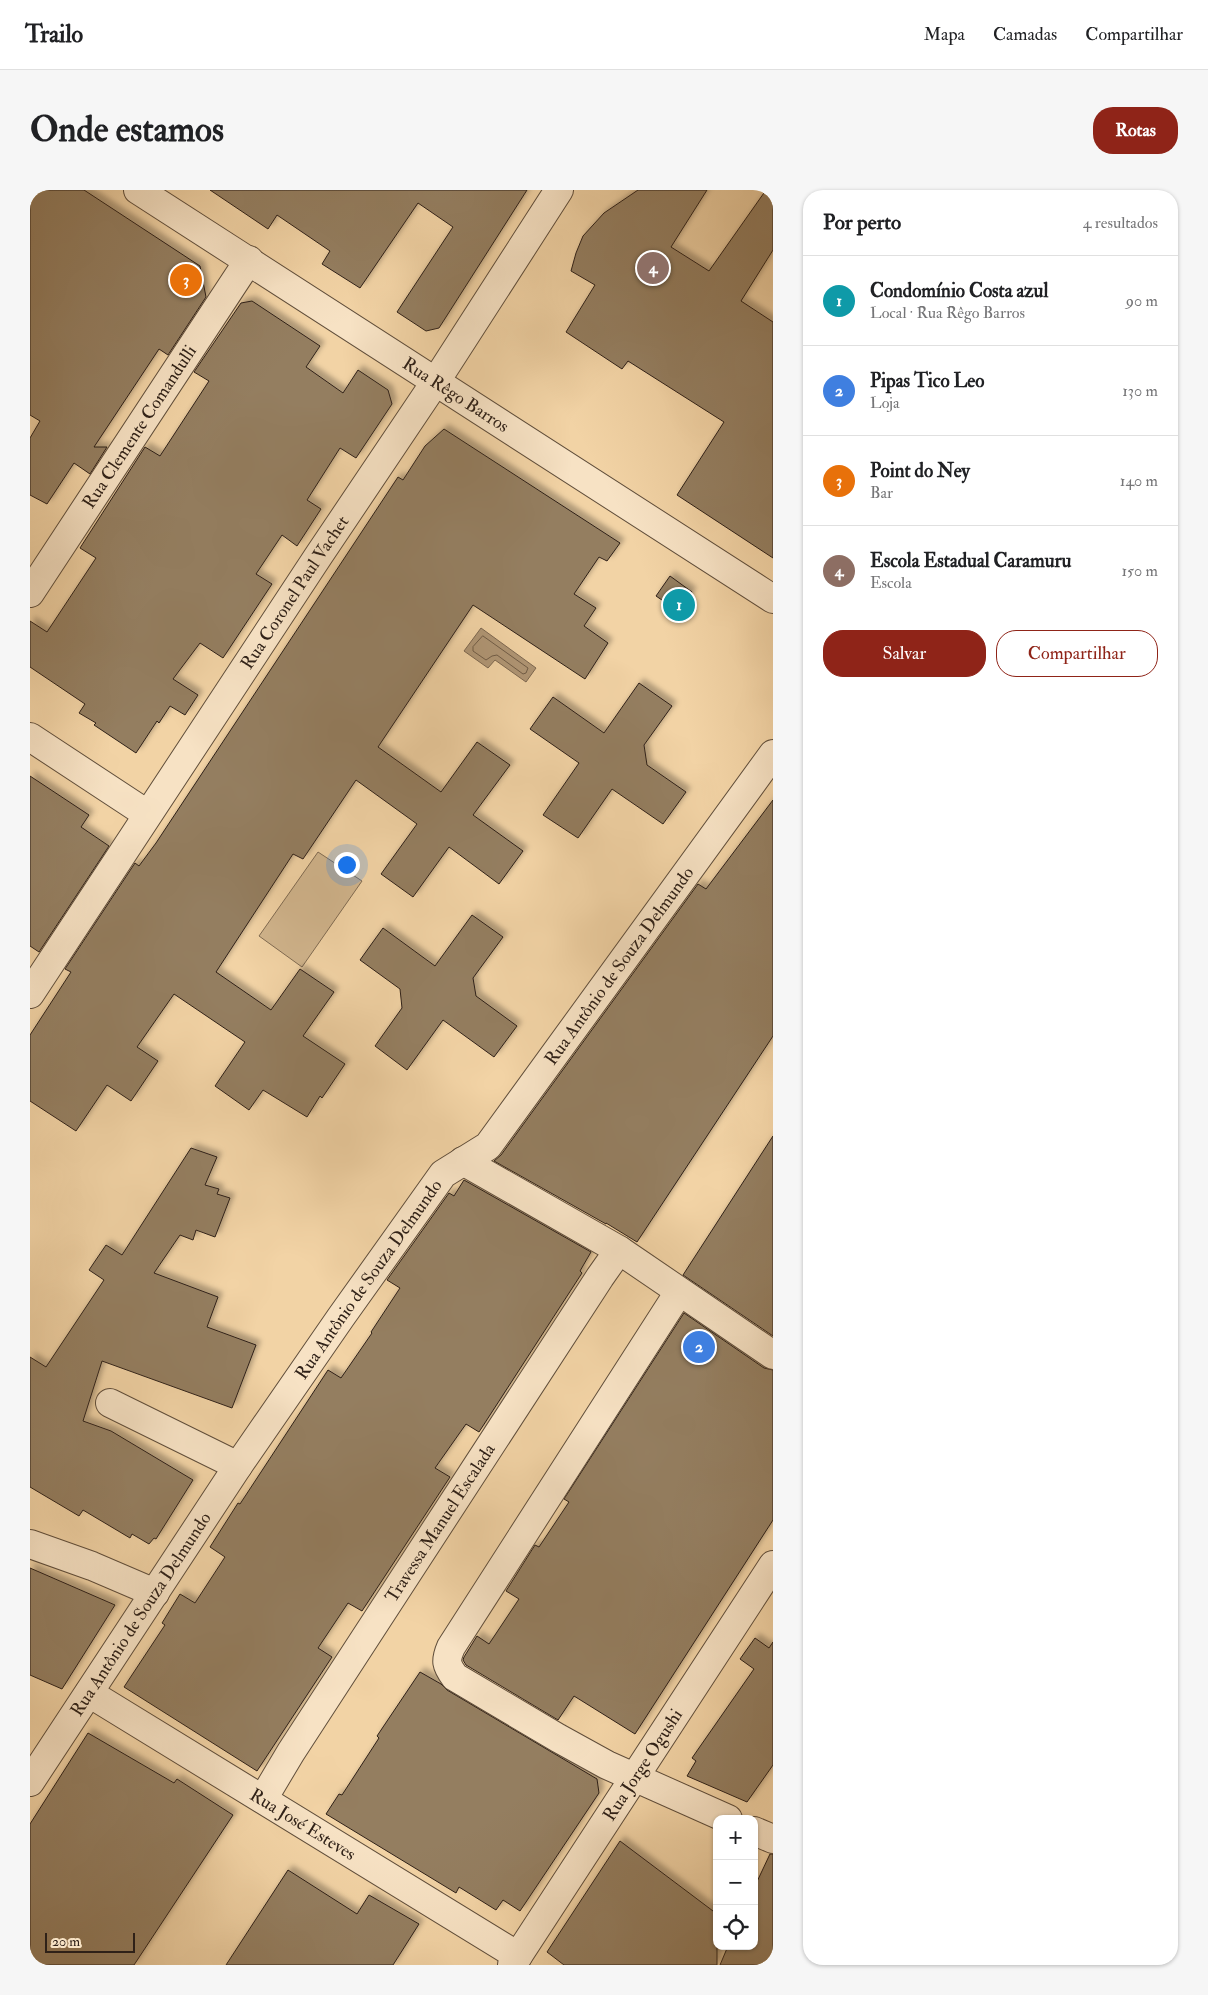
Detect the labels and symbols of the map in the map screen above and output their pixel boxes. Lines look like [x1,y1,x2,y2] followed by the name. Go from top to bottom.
[637,249,669,287] pin: 4
[170,261,202,299] pin: 3
[77,340,202,513] street label: Rua Clemente Comandulli
[398,352,513,437] street label: Rua Rêgo Barros
[235,511,354,674] street label: Rua Coronel Paul Vachet
[663,586,695,624] pin: 1
[334,852,360,878] your location
[539,862,699,1069] street label: Rua Antônio de Souza Delmundo
[290,1175,447,1384] street label: Rua Antônio de Souza Delmundo
[683,1328,715,1366] pin: 2
[380,1439,500,1607] street label: Travessa Manuel Escalada
[65,1507,216,1721] street label: Rua Antônio de Souza Delmundo
[598,1704,688,1825] street label: Rua Jorge Ogushi
[246,1783,360,1865] street label: Rua José Esteves
[45,1930,135,1953] scale bar

